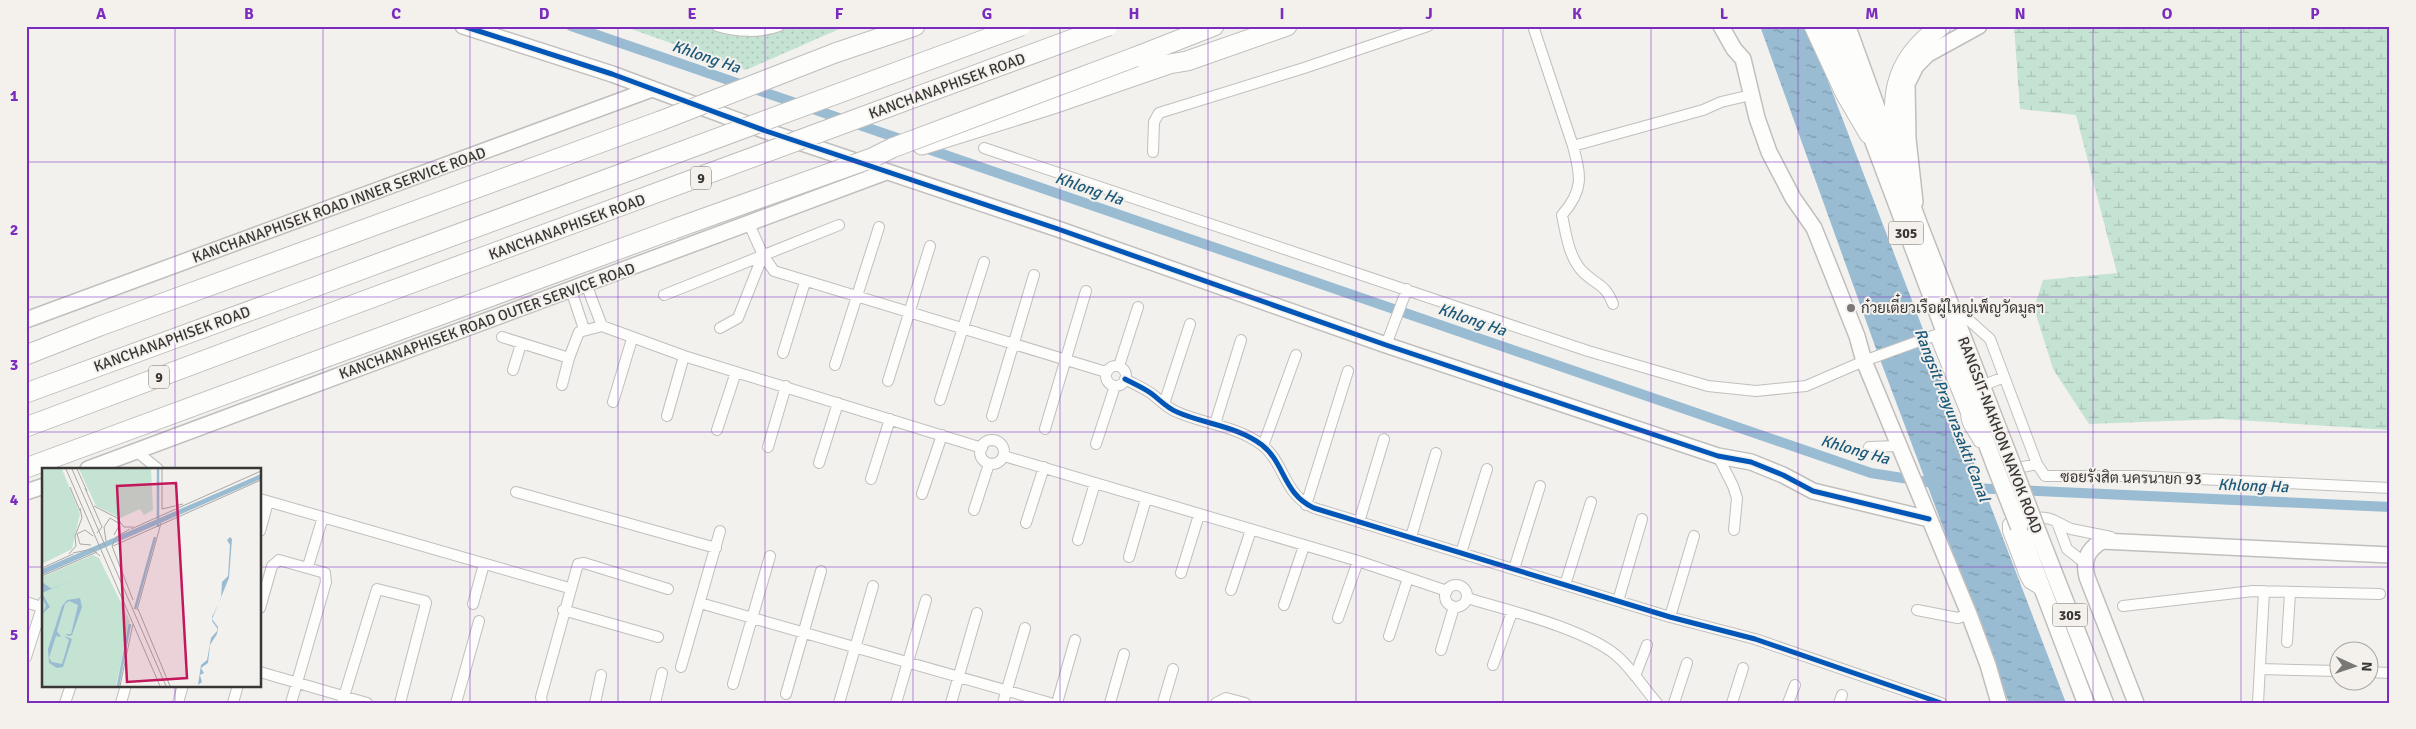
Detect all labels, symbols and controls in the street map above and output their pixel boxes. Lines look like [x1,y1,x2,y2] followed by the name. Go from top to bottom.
[96,4,107,24] text: A
[244,4,254,24] text: B
[391,4,401,24] text: C
[539,4,550,24] text: D
[687,4,697,24] text: E
[835,4,844,24] text: F
[982,4,992,24] text: G
[1129,4,1139,24] text: H
[1279,4,1285,24] text: I
[1425,4,1433,24] text: J
[1572,4,1582,24] text: K
[1720,4,1729,24] text: L
[1865,4,1879,24] text: M
[2014,4,2026,24] text: N
[2162,4,2173,24] text: O
[2310,4,2320,24] text: P
[669,36,744,78] water label: Khlong Ha
[866,49,1028,123] street label: KANCHANAPHISEK ROAD
[10,86,19,106] text: 1
[190,143,488,267] street label: KANCHANAPHISEK ROAD INNER SERVICE ROAD
[691,167,711,190] road number: 9
[1052,168,1127,210] water label: Khlong Ha
[486,190,648,264] street label: KANCHANAPHISEK ROAD
[10,220,18,240] text: 2
[1888,222,1924,244] road number: 305
[337,259,637,383] street label: KANCHANAPHISEK ROAD OUTER SERVICE ROAD
[1861,293,2044,318] place label: ก๋วยเตี๋ยวเรือผู้ใหญ่เพ็ญวัดมูลฯ
[1435,299,1510,341] water label: Khlong Ha
[91,302,253,376] street label: KANCHANAPHISEK ROAD
[1845,302,1857,314] marker: ก๋วยเตี๋ยวเรือผู้ใหญ่เพ็ญวัดมูลฯ
[1910,326,1995,506] water label: Rangsit Prayurasakti Canal
[1954,334,2046,536] street label: RANGSIT-NAKHON NAYOK ROAD
[10,355,18,375] text: 3
[149,366,169,388] road number: 9
[1818,431,1893,470] water label: Khlong Ha
[42,468,261,686] inset map
[2060,468,2202,488] street label: ซอยรังสิต นครนายก 93
[2217,475,2290,497] water label: Khlong Ha
[10,490,19,510] text: 4
[2052,604,2088,626] road number: 305
[10,625,18,645] text: 5
[2328,642,2378,692] north arrow
[2358,661,2375,672] text: N

